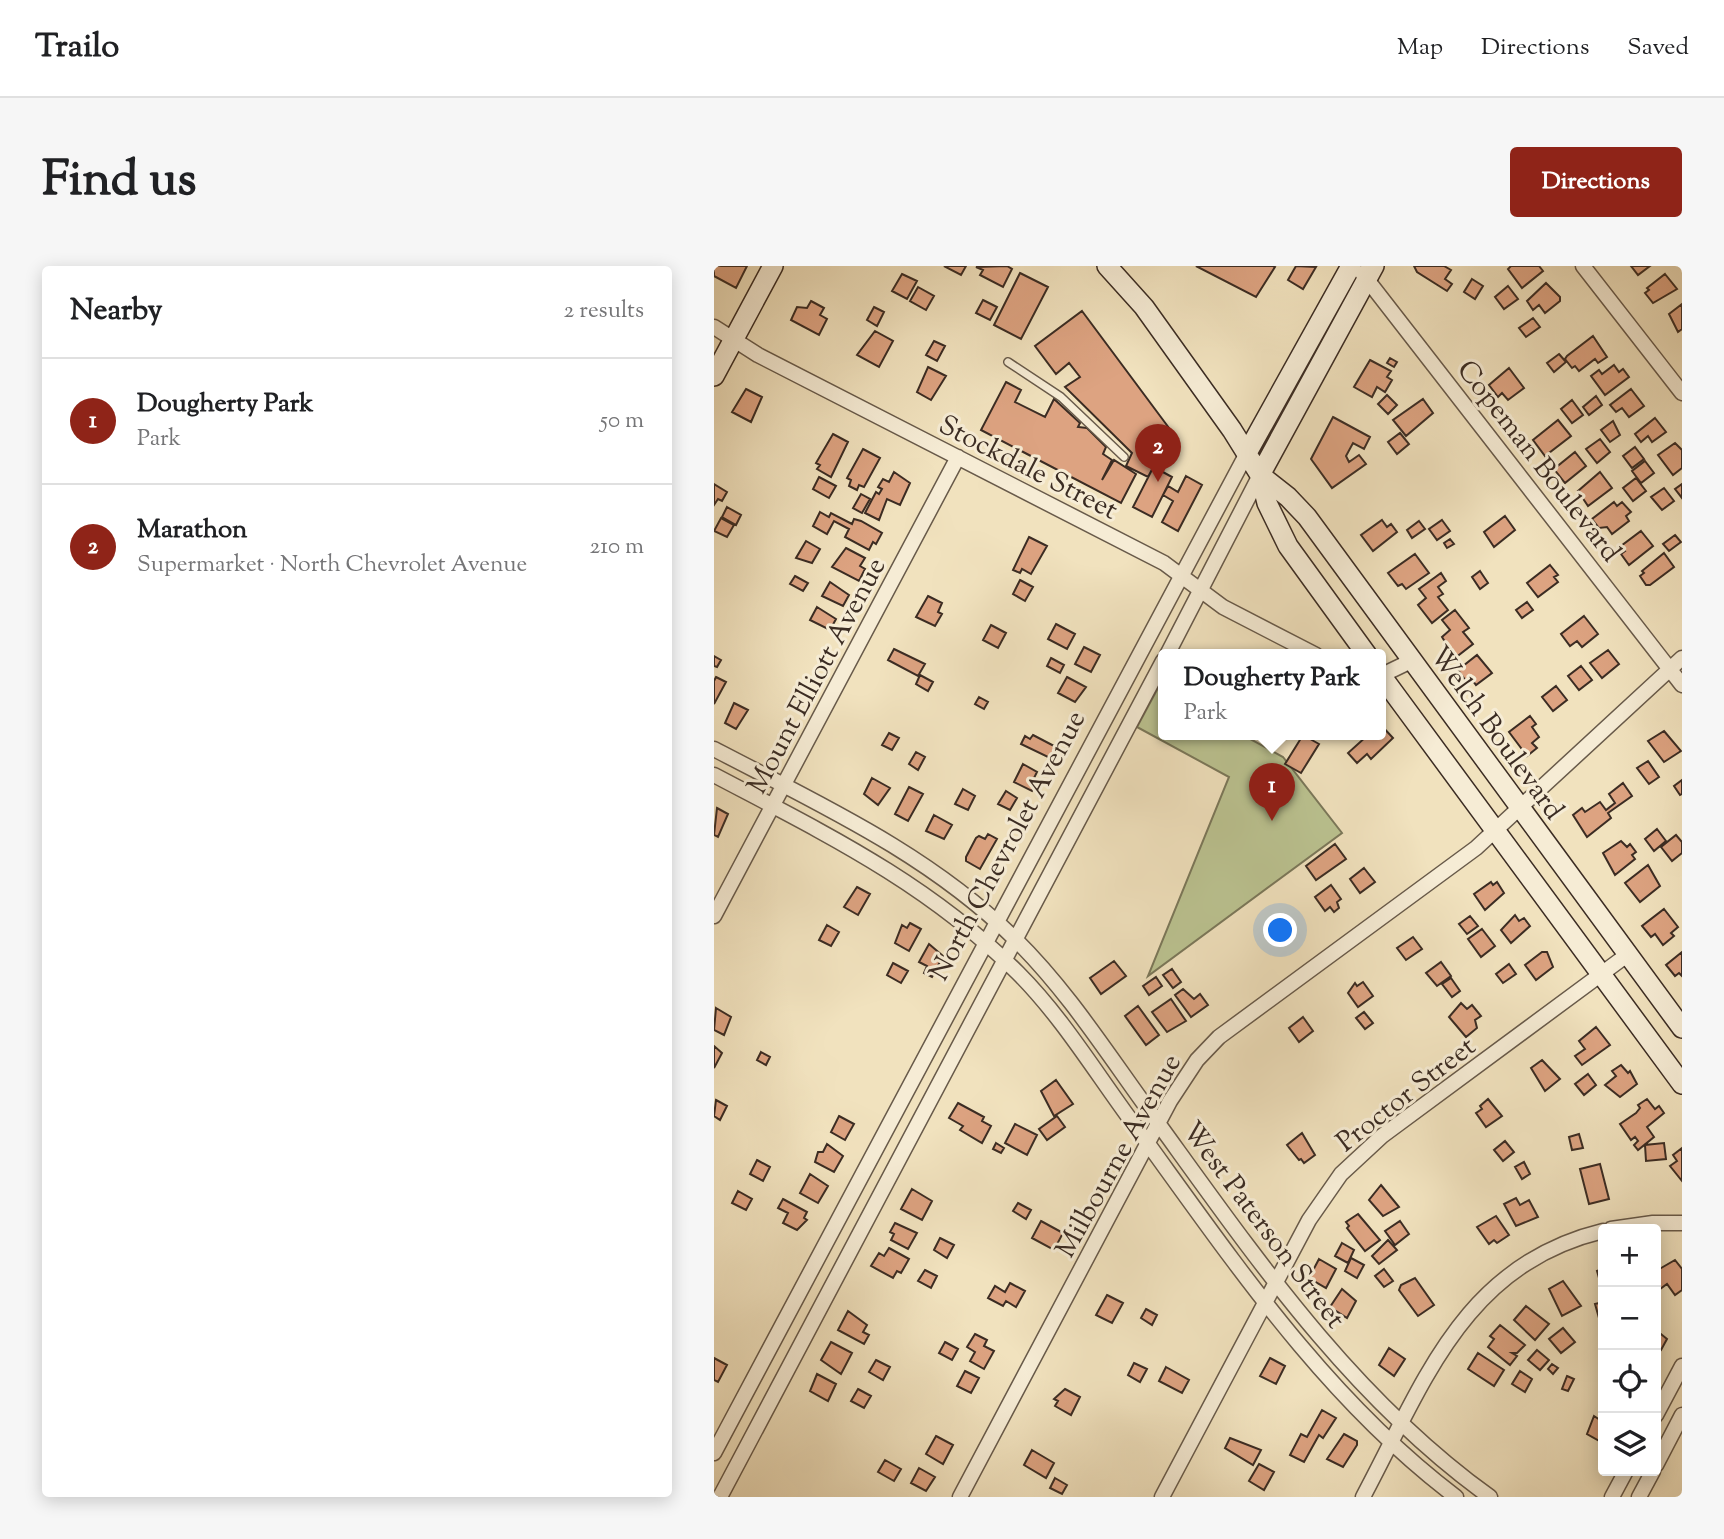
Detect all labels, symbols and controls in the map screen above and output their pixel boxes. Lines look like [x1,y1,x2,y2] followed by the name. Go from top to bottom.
[35,24,119,72] text: Trailo
[1397,31,1443,65] text: Map
[1481,31,1589,65] text: Directions
[1627,31,1689,65] text: Saved
[42,147,196,217] text: Find us
[1510,147,1682,217] button: Directions
[70,290,162,333] text: Nearby
[564,295,644,328] text: 2 results
[1446,352,1629,572] street label: Copeman Boulevard
[137,386,313,423] text: Dougherty Park
[89,405,97,438] text: 1
[600,405,644,438] text: 50 m
[931,406,1125,531] street label: Stockdale Street
[137,423,181,456] text: Park
[1135,424,1181,482] pin: 2
[137,512,247,549] text: Marathon
[88,531,98,564] text: 2
[590,531,644,564] text: 210 m
[137,549,527,582] text: Supermarket · North Chevrolet Avenue
[738,551,897,802] street label: Mount Elliott Avenue
[1419,638,1573,829] street label: Welch Boulevard
[1158,649,1386,740] popup
[1184,660,1360,697] text: Dougherty Park
[1184,697,1228,730] text: Park
[920,704,1097,989] street label: North Chevrolet Avenue
[1249,763,1295,821] pin: 1
[1263,913,1297,947] your location
[1329,1028,1485,1163] street label: Proctor Street
[1047,1047,1192,1266] street label: Milbourne Avenue
[1171,1114,1354,1338] street label: West Paterson Street
[1598,1224,1661,1476] map controls
[1598,1224,1661,1287] button: +
[1598,1287,1661,1350] button: −
[1598,1350,1661,1413] button: locate
[1598,1413,1661,1476] button: layers

